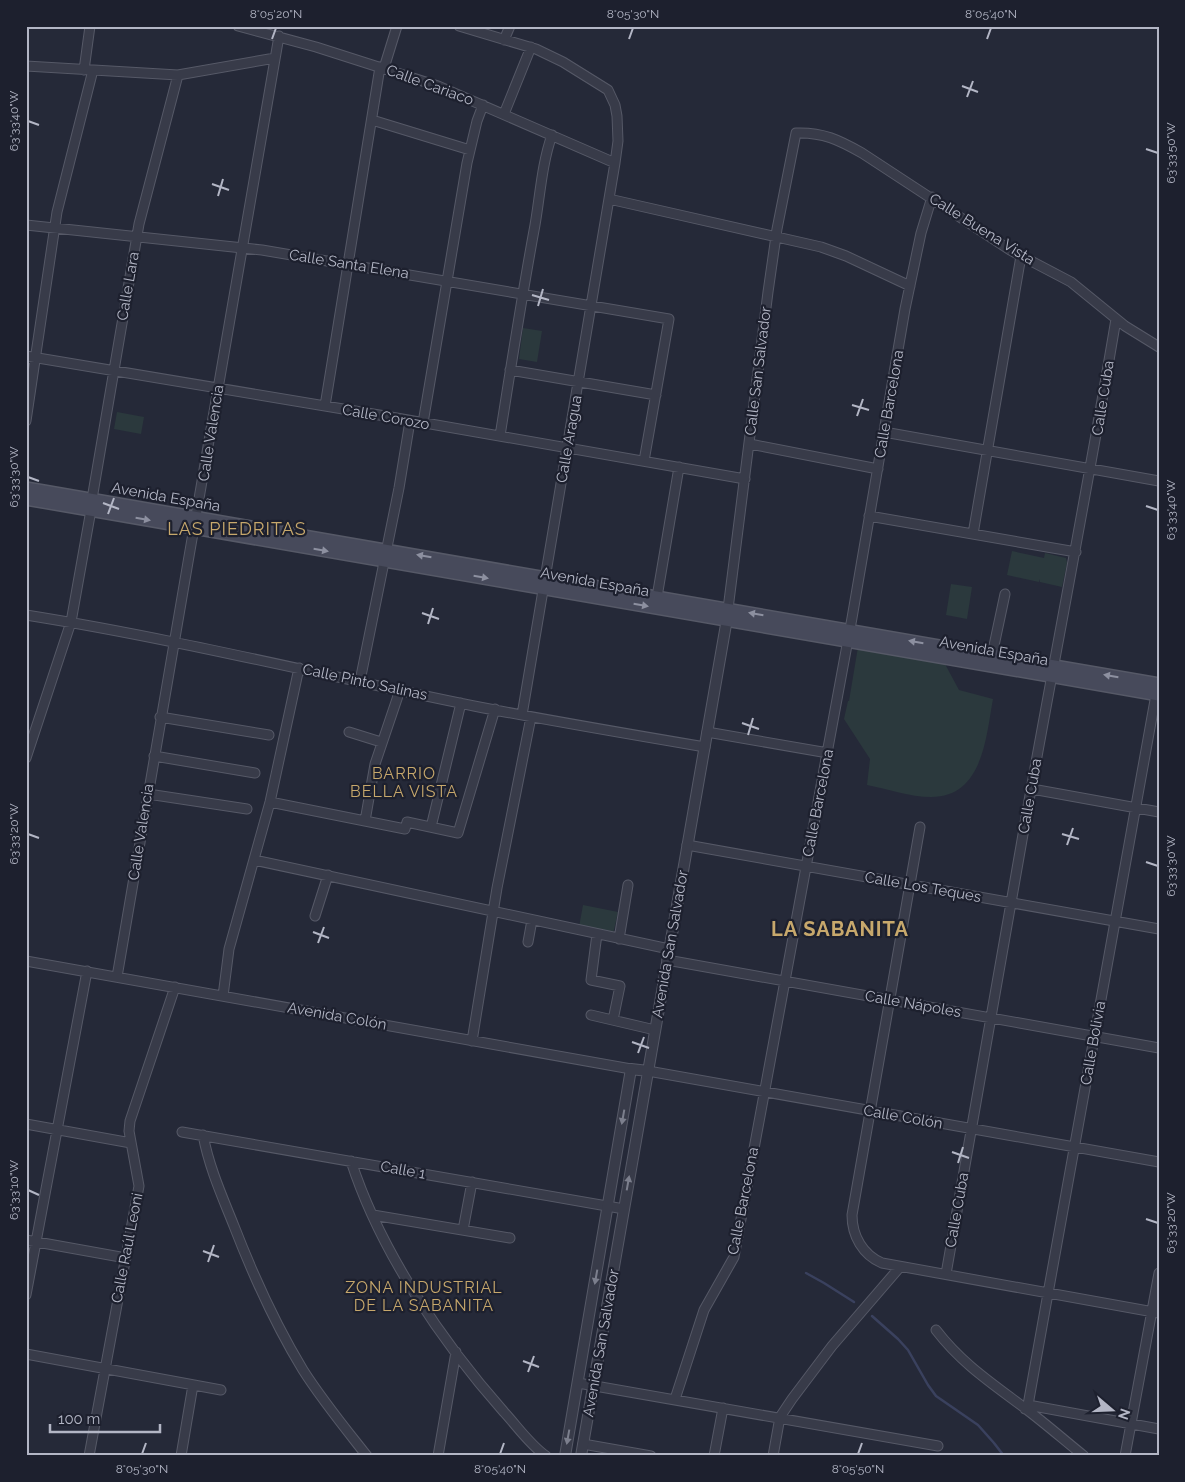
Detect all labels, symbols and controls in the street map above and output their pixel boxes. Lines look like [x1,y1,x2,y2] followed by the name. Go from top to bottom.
[250,7,302,21] text: 8°05'20"N
[607,7,659,21] text: 8°05'30"N
[965,7,1017,21] text: 8°05'40"N
[384,61,476,109] street label: Calle Cariaco
[7,90,21,151] text: 63°33'40"W
[1164,122,1178,184] text: 63°33'50"W
[926,189,1038,269] street label: Calle Buena Vista
[288,246,410,282] street label: Calle Santa Elena
[113,250,143,322] street label: Calle Lara
[741,305,775,436] street label: Calle San Salvador
[871,349,907,459] street label: Calle Barcelona
[1088,359,1118,437] street label: Calle Cuba
[194,383,228,483] street label: Calle Valencia
[552,394,586,484] street label: Calle Aragua
[341,400,431,434] street label: Calle Corozo
[7,446,21,508] text: 63°33'30"W
[110,479,222,515] street label: Avenida España
[1164,479,1178,540] text: 63°33'40"W
[136,516,152,524] one-way arrow
[167,518,307,539] district label: LAS PIEDRITAS
[313,546,329,554] one-way arrow
[415,552,431,560] one-way arrow
[539,564,651,600] street label: Avenida España
[473,574,489,582] one-way arrow
[633,602,649,610] one-way arrow
[748,610,764,618] one-way arrow
[938,633,1050,669] street label: Avenida España
[908,637,924,645] one-way arrow
[301,660,429,704] street label: Calle Pinto Salinas
[1102,671,1118,679] one-way arrow
[799,748,837,858] street label: Calle Barcelona
[1015,757,1045,835] street label: Calle Cuba
[350,764,458,801] district label: BARRIO BELLA VISTA
[124,782,158,882] street label: Calle Valencia
[7,803,21,865] text: 63°33'20"W
[1164,835,1178,897] text: 63°33'30"W
[648,868,692,1019] street label: Avenida San Salvador
[863,868,983,906] street label: Calle Los Teques
[771,917,909,941] district label: LA SABANITA
[864,987,962,1021] street label: Calle Nápoles
[286,998,388,1034] street label: Avenida Colón
[1077,1000,1109,1086] street label: Calle Bolivia
[862,1101,944,1133] street label: Calle Colón
[619,1109,627,1125] one-way arrow
[724,1146,762,1256] street label: Calle Barcelona
[379,1157,428,1183] street label: Calle 1
[7,1160,21,1220] text: 63°33'10"W
[942,1171,972,1249] street label: Calle Cuba
[625,1175,633,1191] one-way arrow
[107,1191,147,1305] street label: Calle Raúl Leoni
[1164,1192,1178,1254] text: 63°33'20"W
[579,1267,623,1418] street label: Avenida San Salvador
[591,1269,599,1285] one-way arrow
[345,1278,503,1315] district label: ZONA INDUSTRIAL DE LA SABANITA
[1088,1384,1138,1434] north arrow
[50,1402,160,1434] scale bar
[1115,1407,1134,1422] text: N
[58,1410,100,1428] text: 100 m
[564,1429,572,1445] one-way arrow
[116,1462,168,1476] text: 8°05'30"N
[474,1462,526,1476] text: 8°05'40"N
[832,1462,884,1476] text: 8°05'50"N

